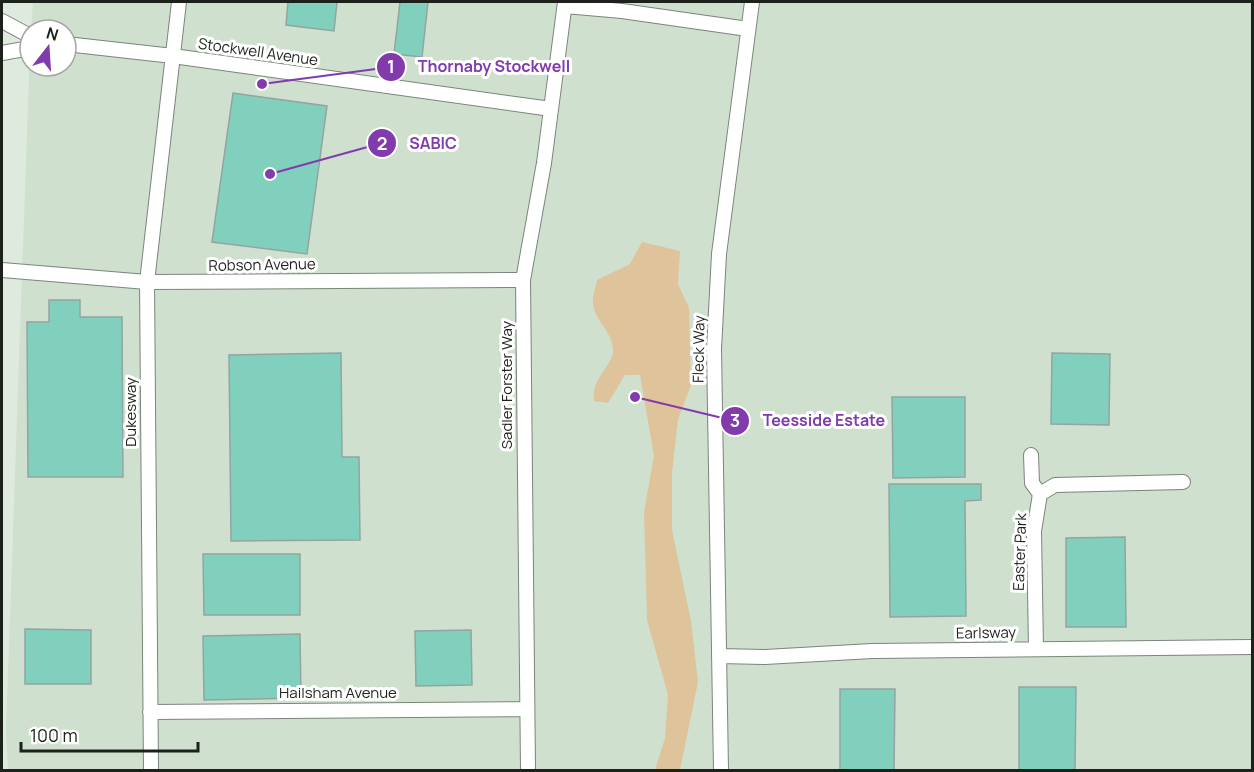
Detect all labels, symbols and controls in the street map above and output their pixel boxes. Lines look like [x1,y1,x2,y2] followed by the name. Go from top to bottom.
[18,18,78,78] north arrow
[44,21,61,46] text: N
[197,33,320,70] street label: Stockwell Avenue
[376,50,582,84] callout: Thornaby Stockwell
[387,54,395,78] text: 1
[418,55,570,77] text: Thornaby Stockwell
[367,126,469,160] callout: SABIC
[377,131,387,155] text: 2
[409,132,457,154] text: SABIC
[208,253,316,276] street label: Robson Avenue
[687,315,710,383] street label: Fleck Way
[496,321,517,449] street label: Sadler Forster Way
[120,377,141,447] street label: Dukesway
[720,404,897,438] callout: Teesside Estate
[730,408,740,432] text: 3
[763,409,886,431] text: Teesside Estate
[1008,512,1031,591] street label: Easter Park
[956,621,1016,644] street label: Earlsway
[279,682,397,703] street label: Hailsham Avenue
[21,715,198,753] scale bar
[30,723,78,747] text: 100 m

